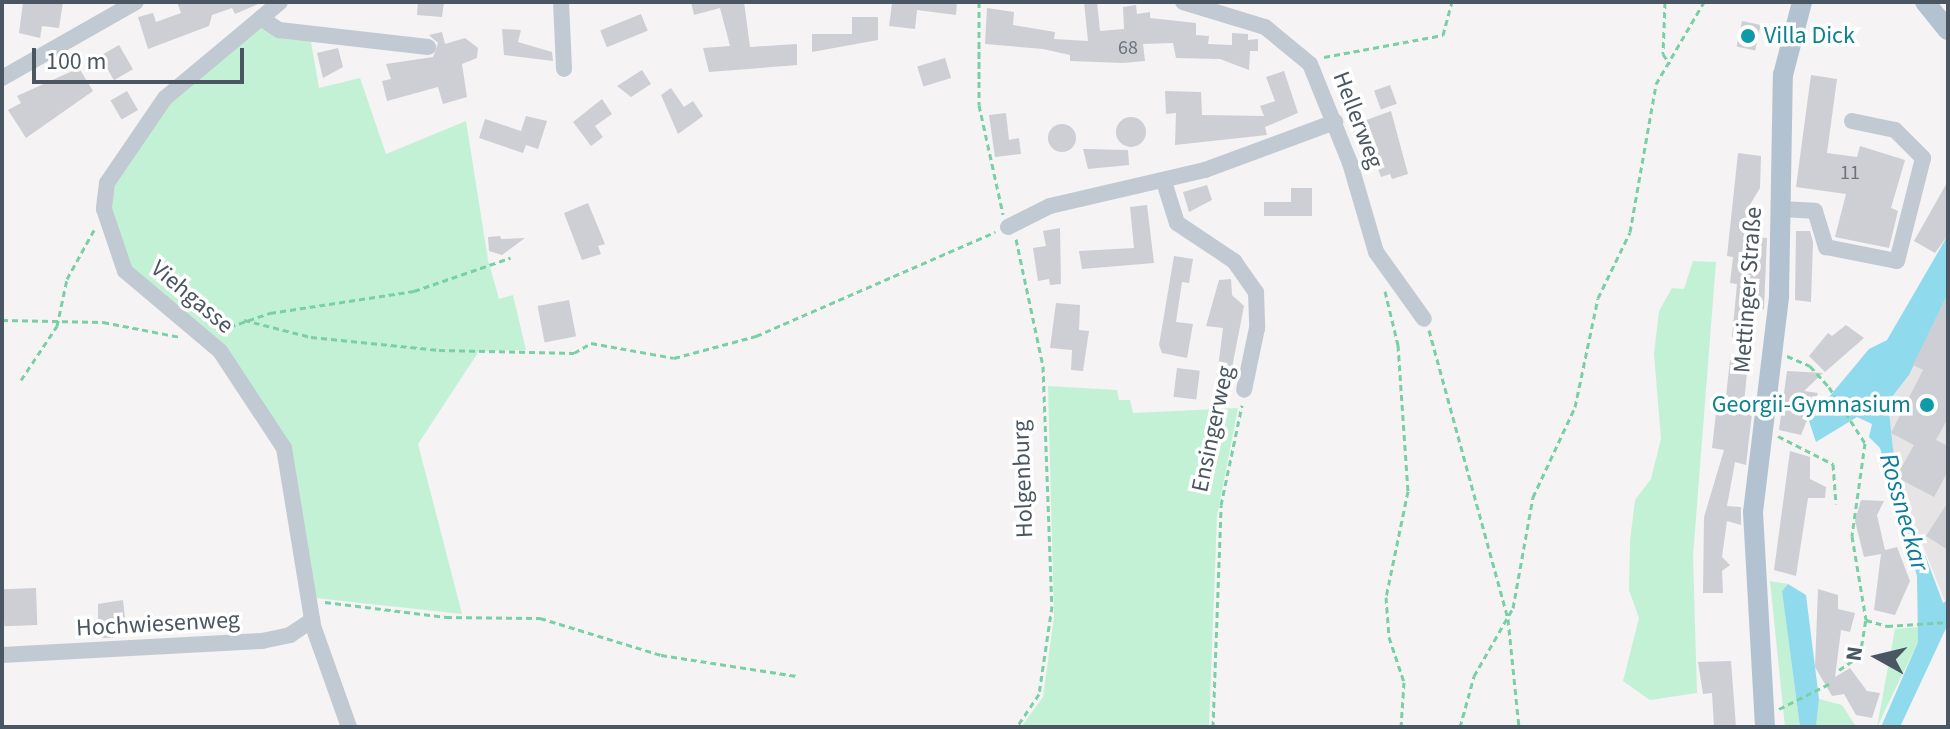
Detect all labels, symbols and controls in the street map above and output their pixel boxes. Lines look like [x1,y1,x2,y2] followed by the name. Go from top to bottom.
[1764,22,1855,50] place label: Villa Dick
[1739,27,1757,45] marker: Villa Dick
[36,32,248,82] scale bar
[1118,36,1138,60] house number: 68
[46,44,106,79] text: 100 m
[1326,68,1390,172] street label: Hellerweg
[1840,161,1860,185] house number: 11
[1728,206,1768,374] street label: Mettinger Straße
[145,254,239,340] street label: Viehgasse
[1186,363,1240,495] street label: Ensingerweg
[1712,391,1911,419] place label: Georgii-Gymnasium
[1918,396,1936,414] marker: Georgii-Gymnasium
[1007,419,1039,539] street label: Holgenburg
[1872,450,1936,574] water label: Rossneckar
[75,605,241,643] street label: Hochwiesenweg
[1838,617,1918,697] north arrow
[1837,644,1871,663] text: N

